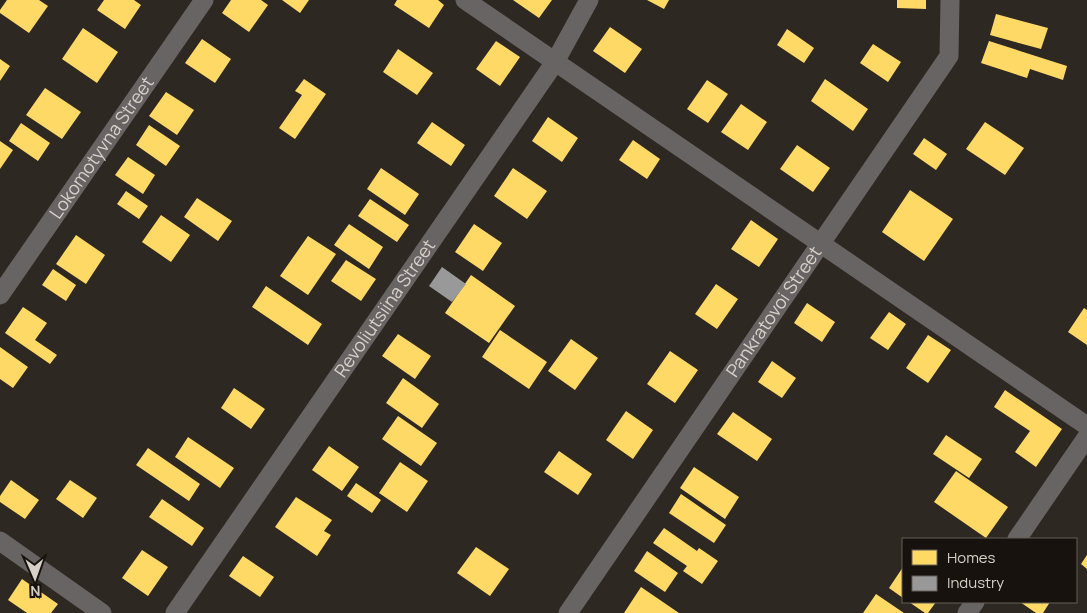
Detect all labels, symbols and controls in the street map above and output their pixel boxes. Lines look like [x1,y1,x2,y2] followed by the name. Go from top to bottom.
[43,71,159,223] street label: Lokomotyvna Street
[328,234,440,382] street label: Revoliutsiina Street
[720,241,827,381] street label: Pankratovoi Street
[902,538,1077,603] legend
[947,547,996,568] text: Homes
[10,553,60,603] north arrow
[947,572,1004,593] text: Industry
[30,582,41,601] text: N

